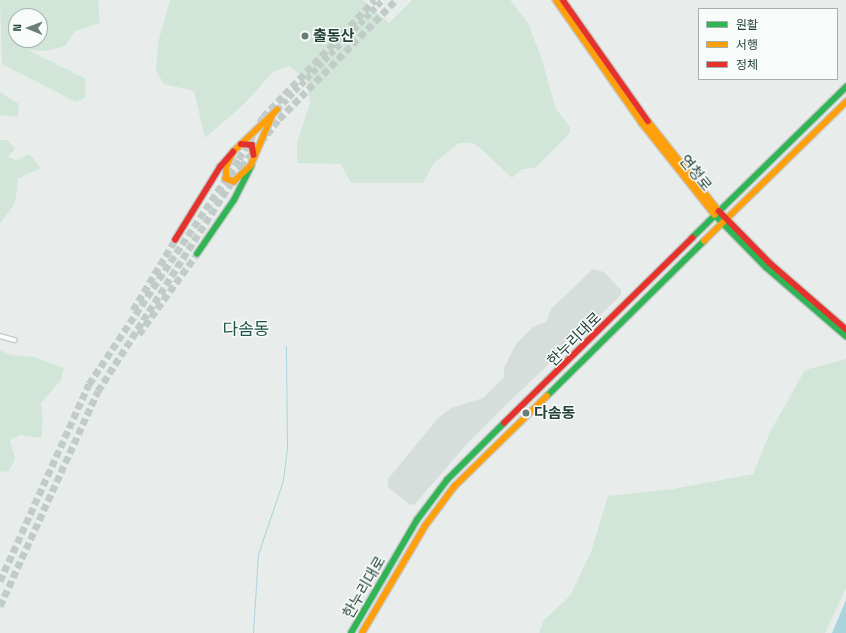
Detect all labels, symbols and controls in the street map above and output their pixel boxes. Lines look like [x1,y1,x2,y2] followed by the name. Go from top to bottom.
[8,8,48,48] north arrow
[698,8,838,80] legend
[736,17,758,33] text: 원활
[10,24,24,32] text: N
[313,27,354,45] place label: 출동산
[300,31,310,41] marker: 출동산
[736,37,758,53] text: 서행
[736,57,758,73] text: 정체
[676,151,716,195] street label: 연청로
[543,308,605,370] street label: 한누리대로
[223,320,269,340] district label: 다솜동
[534,404,575,422] place label: 다솜동
[521,408,531,418] marker: 다솜동
[339,553,389,621] street label: 한누리대로

